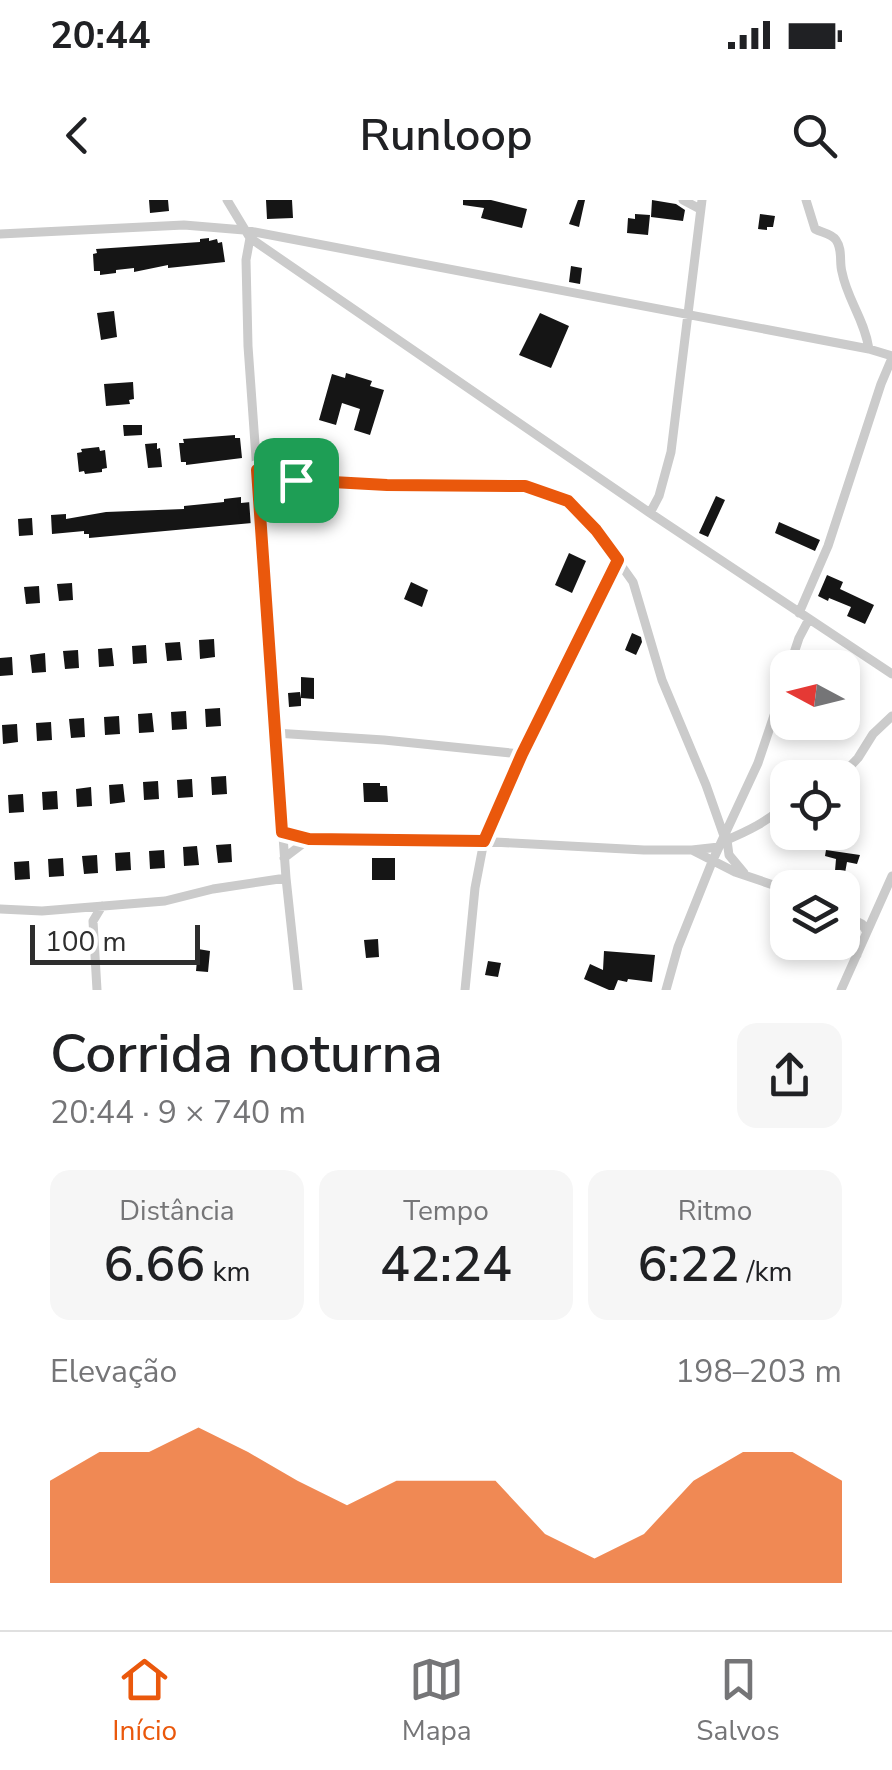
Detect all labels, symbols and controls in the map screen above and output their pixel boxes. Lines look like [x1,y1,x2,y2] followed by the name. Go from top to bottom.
[50,10,151,61] text: 20:44
[360,105,532,166] text: Runloop
[50,108,105,163] icon: back
[787,108,842,163] icon: search
[254,438,339,523] pin
[269,453,324,508] icon: arrive
[770,650,860,740] north arrow
[770,650,860,960] map controls
[770,760,860,850] button: locate
[770,870,860,960] button: layers
[30,920,200,964] scale bar
[45,923,127,961] text: 100 m
[50,1016,443,1091] text: Corrida noturna
[737,1023,842,1128] button: share
[50,1091,306,1134] text: 20:44 · 9 × 740 m
[119,1192,235,1230] text: Distância
[403,1192,489,1230] text: Tempo
[678,1192,752,1230] text: Ritmo
[103,1230,205,1299] text: 6.66
[380,1230,512,1299] text: 42:24
[638,1230,739,1299] text: 6:22
[205,1253,251,1291] text: km
[739,1253,792,1291] text: /km
[50,1350,177,1393] text: Elevação
[675,1350,842,1393] text: 198–203 m
[112,1652,177,1750] tab: Início
[402,1652,472,1750] tab: Mapa
[696,1652,780,1750] tab: Salvos

